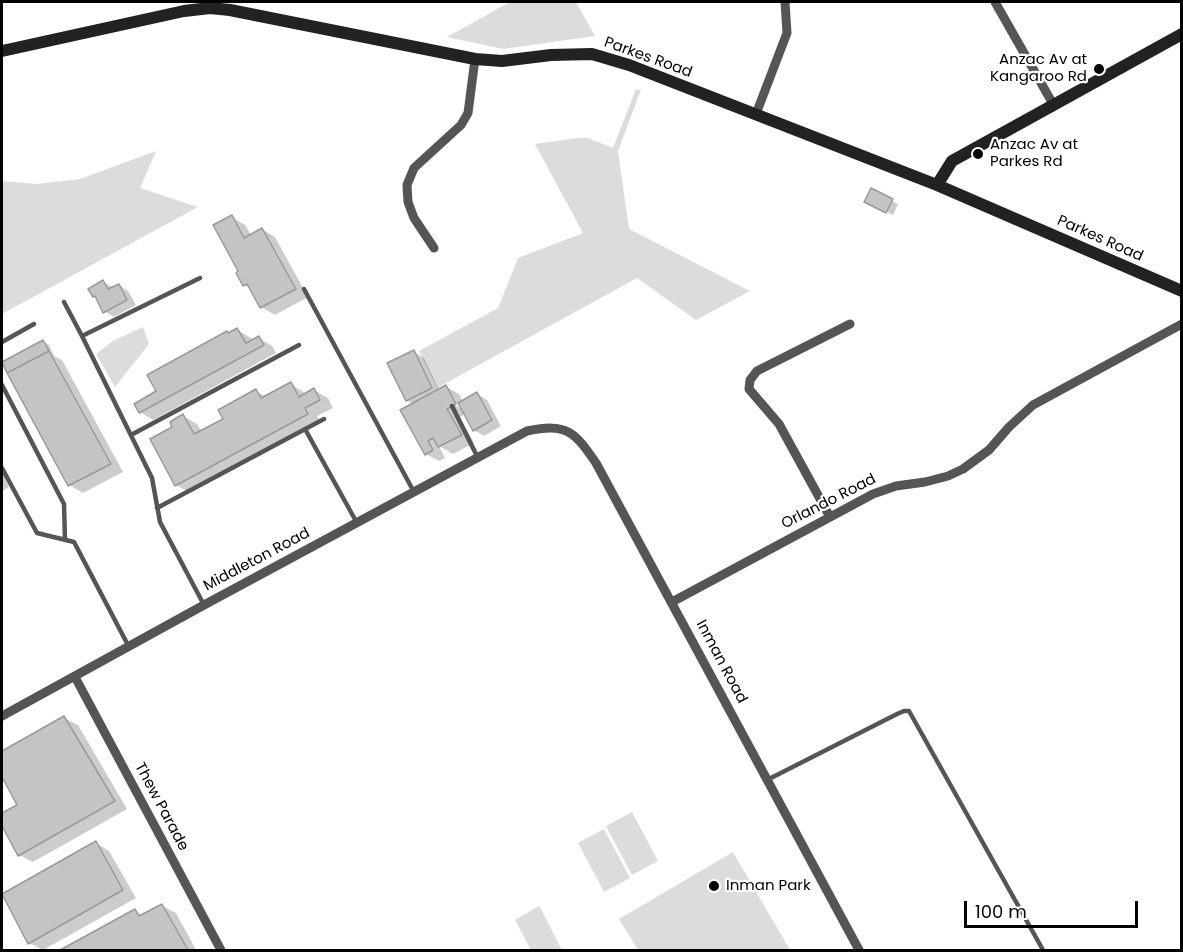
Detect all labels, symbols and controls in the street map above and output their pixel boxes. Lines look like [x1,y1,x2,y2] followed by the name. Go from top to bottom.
[602,34,694,82] street label: Parkes Road
[990,51,1087,86] place label: Anzac Av at Kangaroo Rd
[1092,62,1106,76] marker: Anzac Av at Kangaroo Rd
[990,136,1078,171] place label: Anzac Av at Parkes Rd
[971,147,985,161] marker: Anzac Av at Parkes Rd
[1054,212,1146,266] street label: Parkes Road
[779,470,879,534] street label: Orlando Road
[201,524,313,596] street label: Middleton Road
[692,617,750,707] street label: Inman Road
[130,760,192,854] street label: Thew Parade
[726,877,811,895] place label: Inman Park
[707,879,721,893] marker: Inman Park
[967,889,1141,927] scale bar
[975,899,1027,924] text: 100 m

